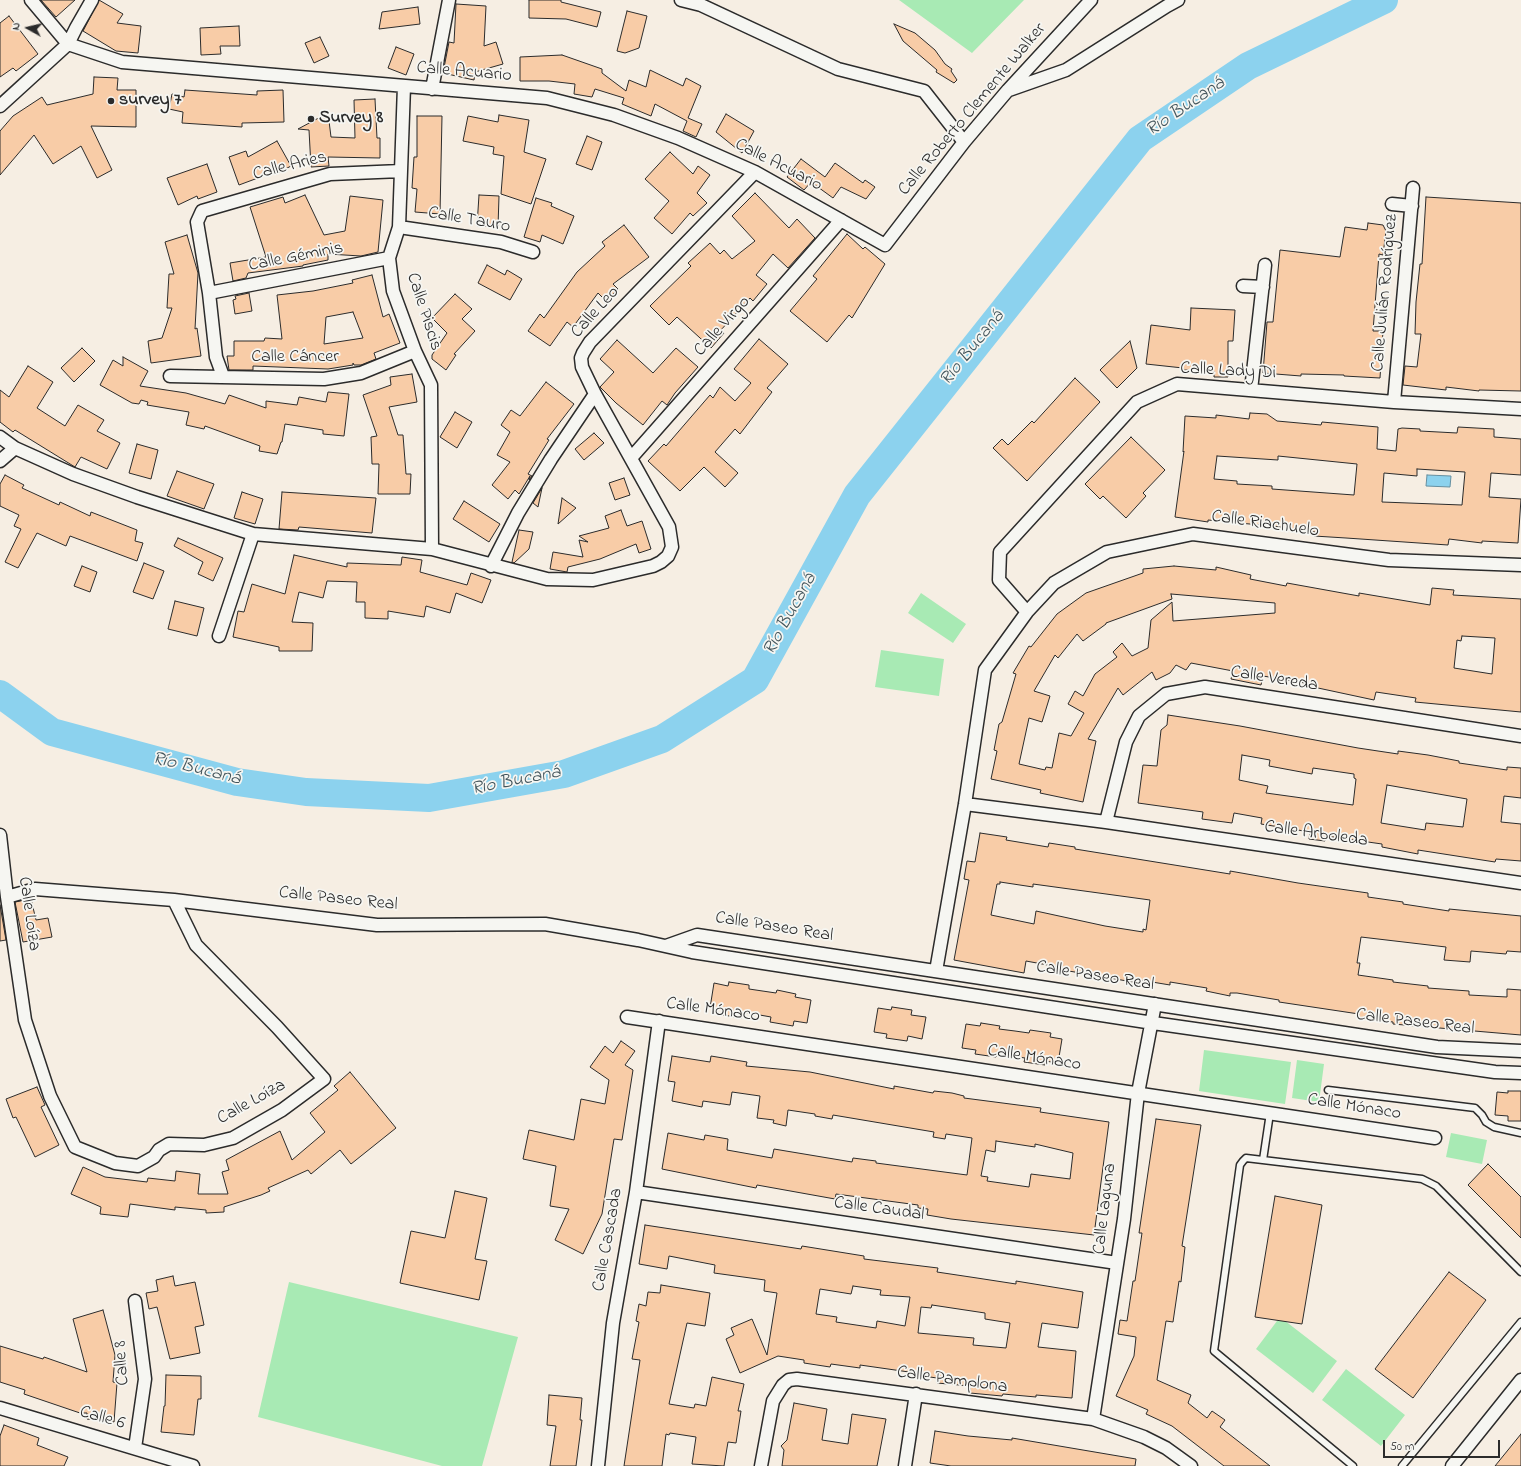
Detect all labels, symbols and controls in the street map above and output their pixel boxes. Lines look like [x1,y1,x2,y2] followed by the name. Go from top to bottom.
[8,8,48,48] north arrow
[894,19,1052,201] street label: Calle Roberto Clemente Walker
[8,22,25,31] text: N
[416,58,512,88] street label: Calle Acuario
[1142,73,1230,143] water label: Río Bucaná
[119,90,181,112] place label: survey 7
[106,96,116,106] marker: survey 7
[319,108,383,130] place label: Survey 8
[306,114,316,124] marker: Survey 8
[731,135,825,197] street label: Calle Acuario
[251,147,329,187] street label: Calle Aries
[426,203,512,239] street label: Calle Tauro
[1368,213,1404,373] street label: Calle Julián Rodríguez
[247,238,345,278] street label: Calle Géminis
[400,270,446,354] street label: Calle Piscis
[567,283,625,343] street label: Calle Leo
[690,292,756,362] street label: Calle Virgo
[936,307,1010,391] water label: Río Bucaná
[251,347,339,369] street label: Calle Cáncer
[1180,359,1276,385] street label: Calle Lady Di
[1210,507,1320,543] street label: Calle Riachuelo
[759,570,823,660] water label: Río Bucaná
[1229,662,1319,698] street label: Calle Vereda
[150,748,242,792] water label: Río Bucaná
[470,762,562,802] water label: Río Bucaná
[1263,817,1369,853] street label: Calle Arboleda
[12,875,44,953] street label: Calle Loíza
[278,883,398,917] street label: Calle Paseo Real
[713,908,835,948] street label: Calle Paseo Real
[1034,957,1156,997] street label: Calle Paseo Real
[665,994,761,1028] street label: Calle Mónaco
[1355,1005,1475,1041] street label: Calle Paseo Real
[986,1041,1082,1077] street label: Calle Mónaco
[214,1075,290,1131] street label: Calle Loíza
[1306,1090,1402,1126] street label: Calle Mónaco
[1090,1162,1122,1256] street label: Calle Laguna
[589,1187,629,1293] street label: Calle Cascada
[832,1193,926,1227] street label: Calle Caudal
[111,1340,135,1386] street label: Calle 8
[895,1363,1009,1399] street label: Calle Pamplona
[77,1402,127,1436] street label: Calle 6
[1385,1432,1502,1458] scale bar
[1390,1438,1414,1456] text: 50 m

